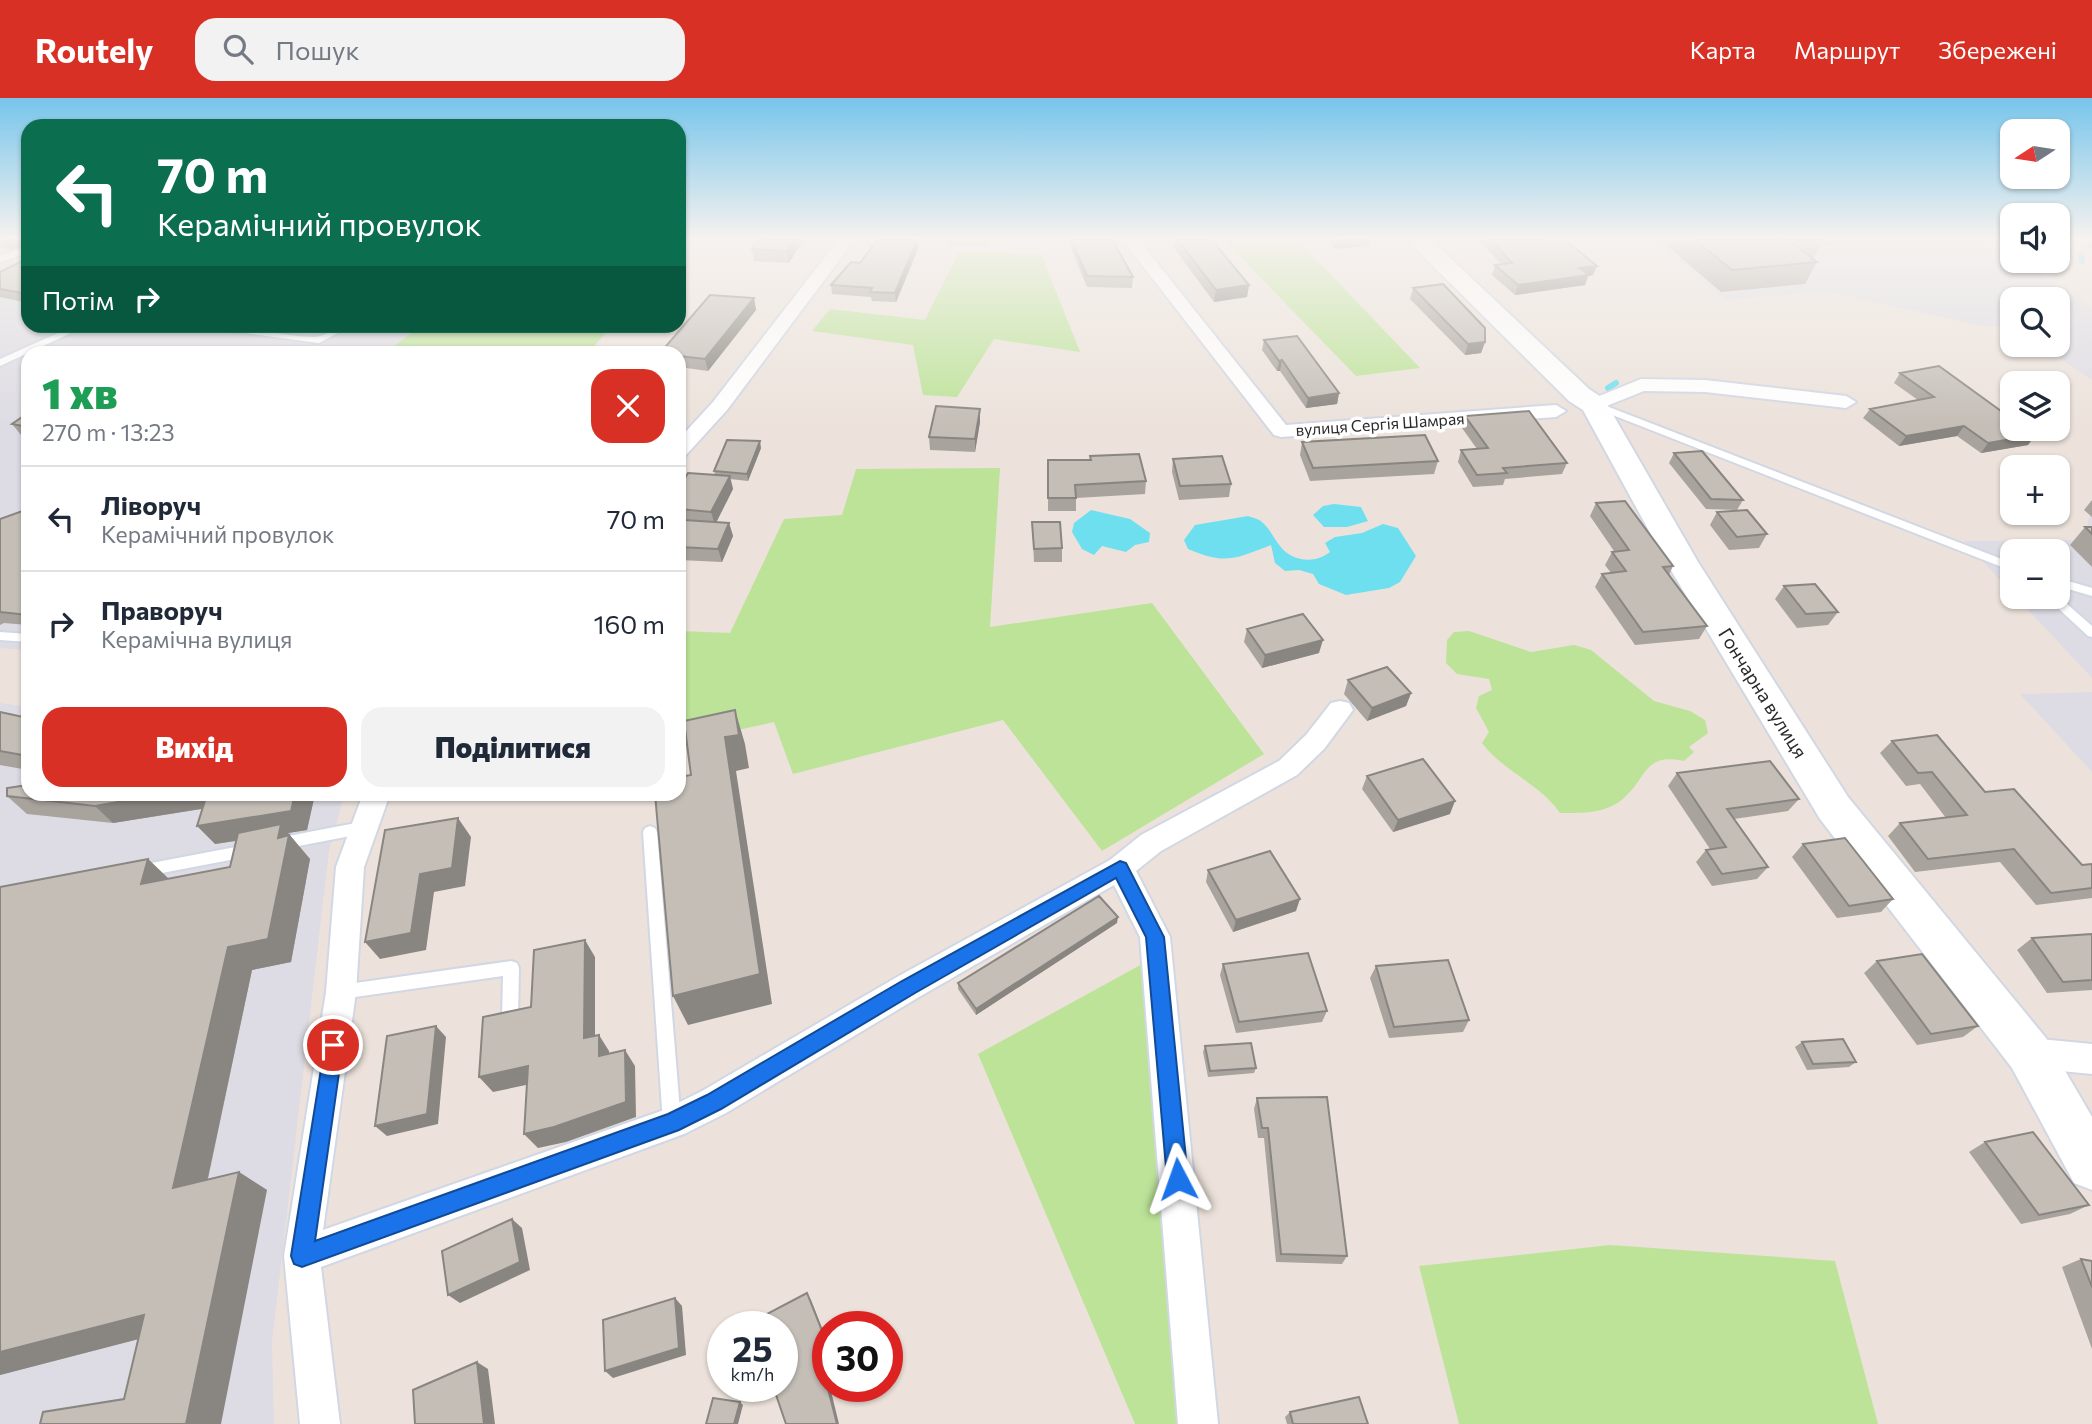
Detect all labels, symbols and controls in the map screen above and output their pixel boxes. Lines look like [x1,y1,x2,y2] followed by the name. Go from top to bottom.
[195,18,685,81] search box
[35,29,153,70] text: Routely
[219,30,257,68] icon: search
[275,34,359,65] text: Пошук
[1690,35,1756,64] text: Карта
[1794,35,1900,64] text: Маршрут
[1938,35,2057,64] text: Збережені
[2000,119,2070,189] north arrow
[2000,119,2070,609] map controls
[157,143,268,203] text: 70 m
[42,147,133,238] icon: left
[157,203,482,243] text: Керамічний провулок
[2000,203,2070,273] button: sound
[128,280,166,318] icon: right
[42,284,114,315] text: Потім
[2000,287,2070,357] button: search
[42,366,118,418] text: 1 хв
[591,369,665,443] button: close
[2000,371,2070,441] button: layers
[1295,408,1465,439] street label: вулиця Сергія Шамрая
[42,418,175,446] text: 270 m · 13:23
[2000,455,2070,525] button: +
[101,489,201,520] text: Ліворуч
[42,500,80,538] icon: left
[607,503,665,534] text: 70 m
[101,520,334,548] text: Керамічний провулок
[2000,539,2070,609] button: −
[101,594,223,625] text: Праворуч
[42,605,80,643] icon: right
[593,608,665,639] text: 160 m
[1714,623,1813,762] street label: Гончарна вулиця
[101,625,292,653] text: Керамічна вулиця
[42,707,347,787] button: Вихід
[361,707,665,787] button: Поділитися
[303,1015,363,1075] pin
[314,1026,352,1064] icon: arrive
[1141,1142,1215,1216] position arrow
[812,1311,903,1402] speed limit sign: 30
[732,1326,773,1369] text: 25
[731,1363,774,1385] text: km/h

